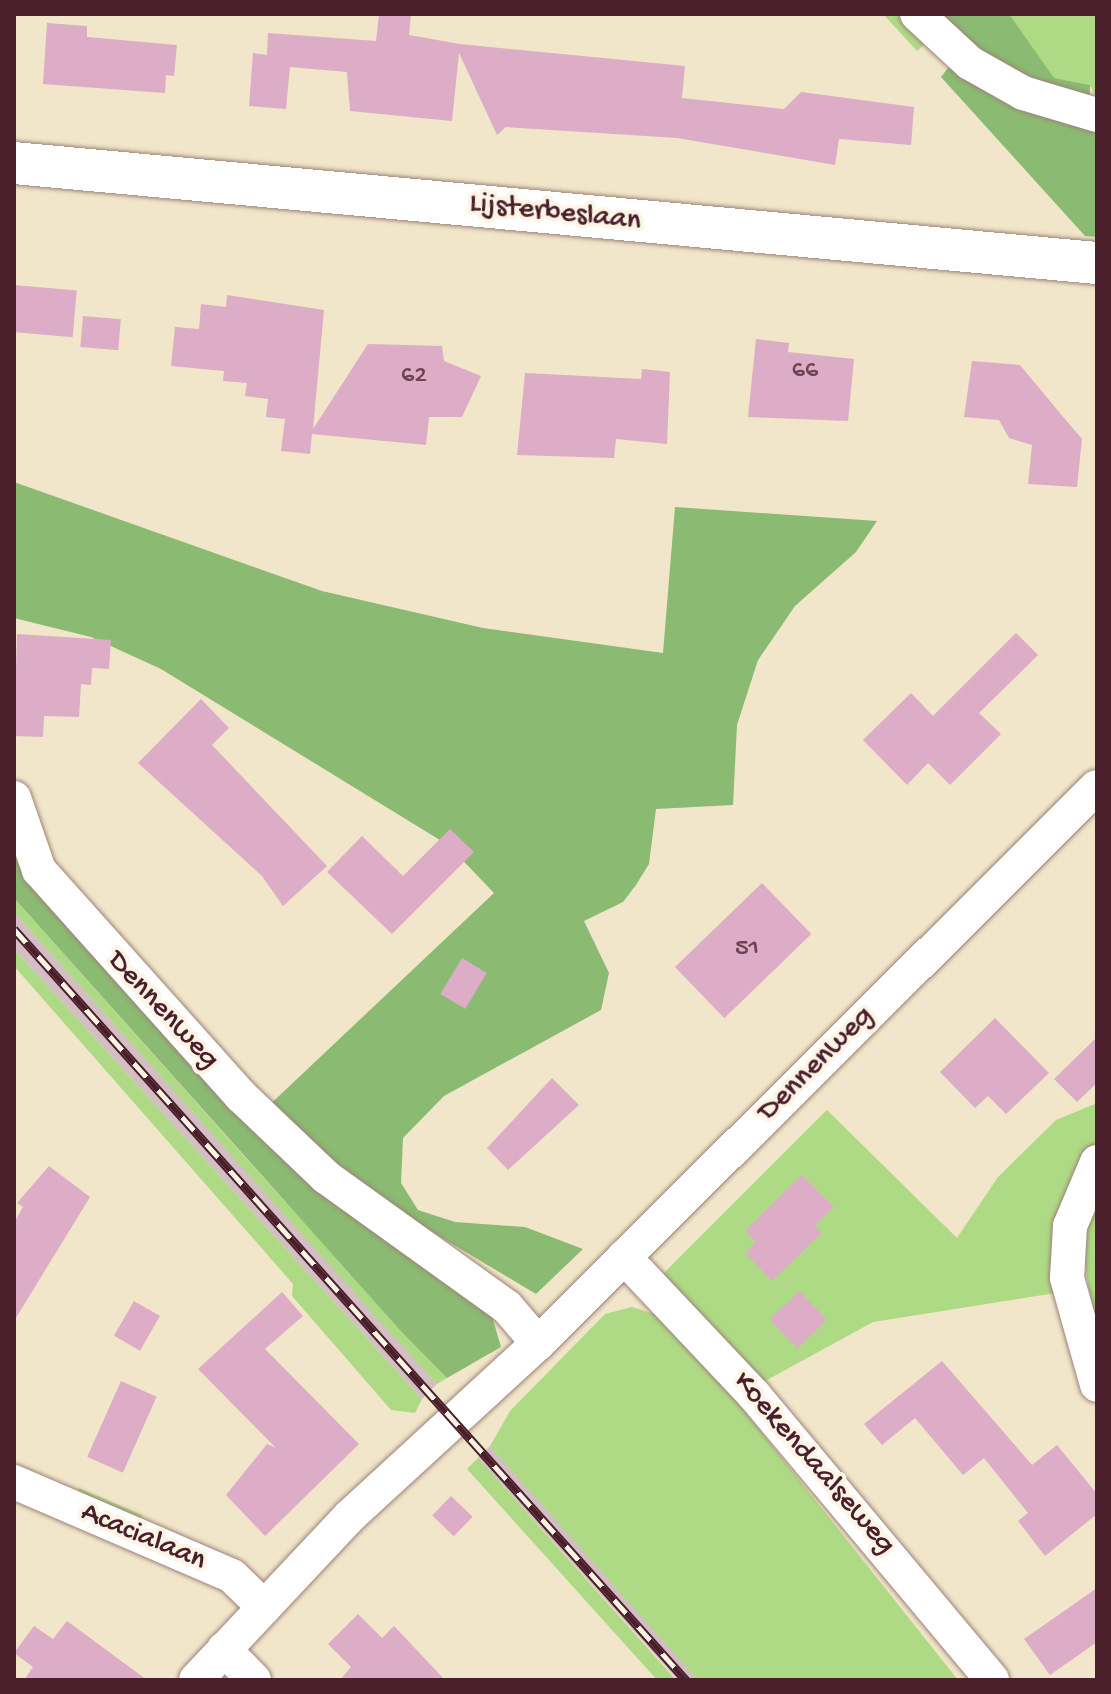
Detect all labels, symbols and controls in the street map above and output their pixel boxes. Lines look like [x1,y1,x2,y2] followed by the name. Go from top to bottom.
[468,187,642,241] street label: Lijsterbeslaan
[792,356,818,388] house number: 66
[401,361,427,393] house number: 62
[735,934,759,966] house number: 51
[98,944,226,1078] street label: Dennenweg
[752,1000,882,1130] street label: Dennenweg
[724,1365,902,1563] street label: Koekendaalseweg
[75,1496,211,1580] street label: Acacialaan

